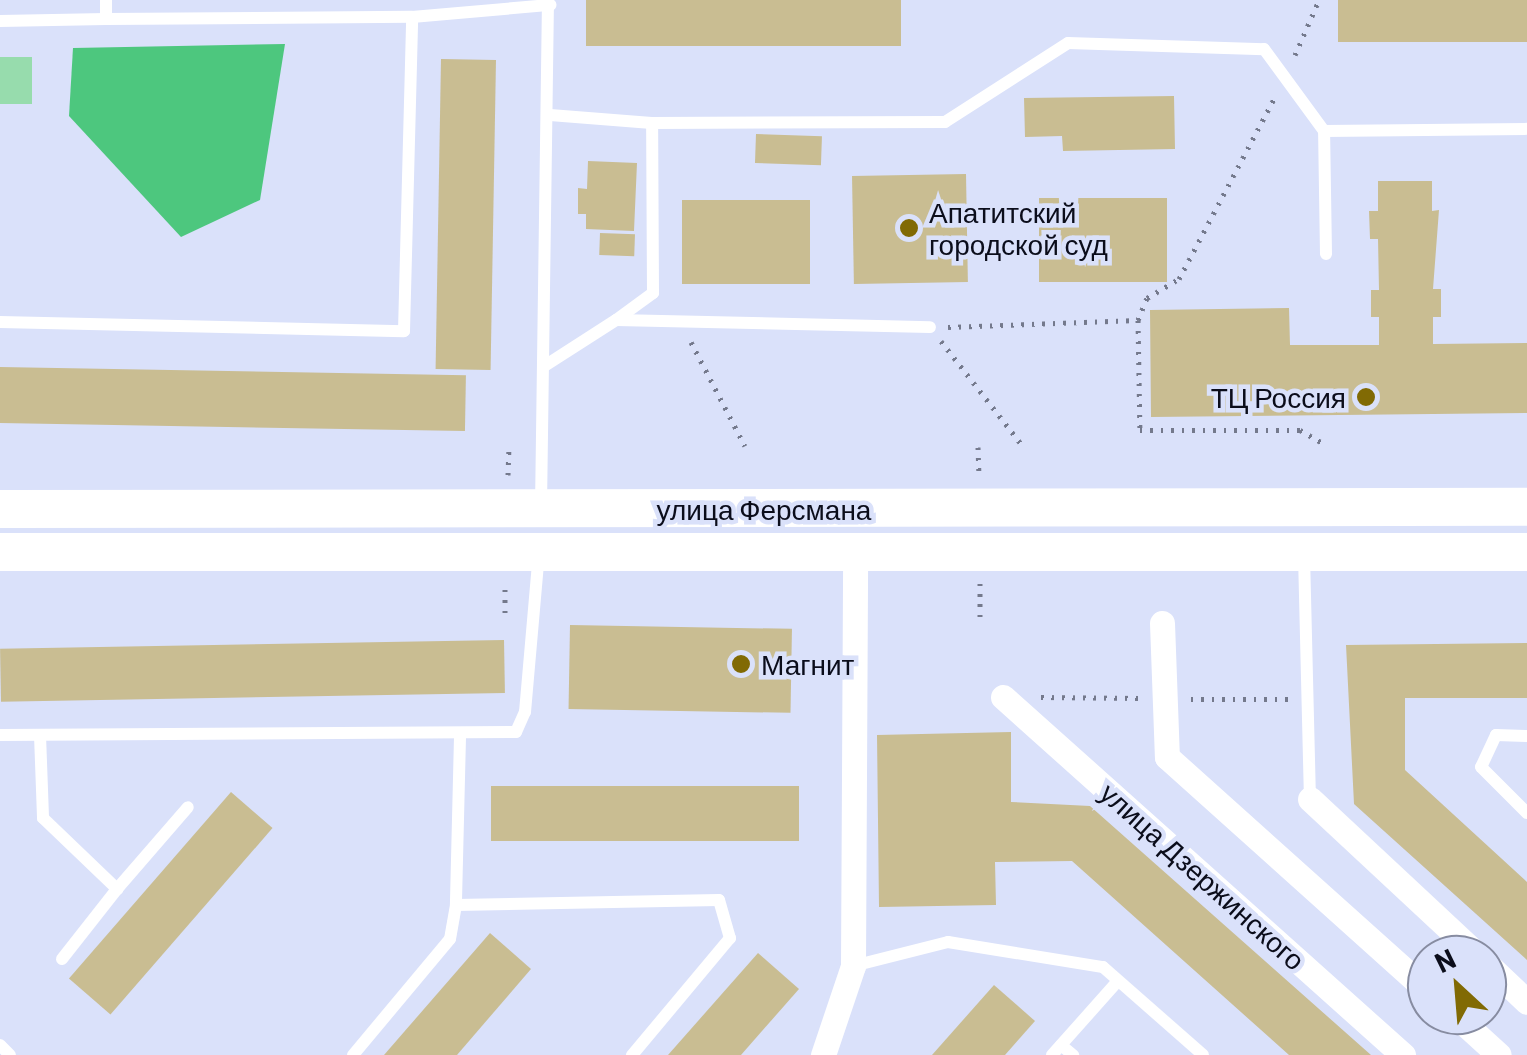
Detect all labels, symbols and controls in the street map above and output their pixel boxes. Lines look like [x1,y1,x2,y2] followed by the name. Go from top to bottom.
[929,195,1108,261] place label: Апатитский городской суд
[898,217,920,239] marker: Апатитский городской суд
[1211,380,1346,414] place label: ТЦ Россия
[1355,386,1377,408] marker: ТЦ Россия
[657,492,871,526] street label: улица Ферсмана
[761,647,854,681] place label: Магнит
[730,653,752,675] marker: Магнит
[1094,775,1312,977] street label: улица Дзержинского
[1407,935,1507,1035] north arrow
[1429,940,1461,979] text: N

